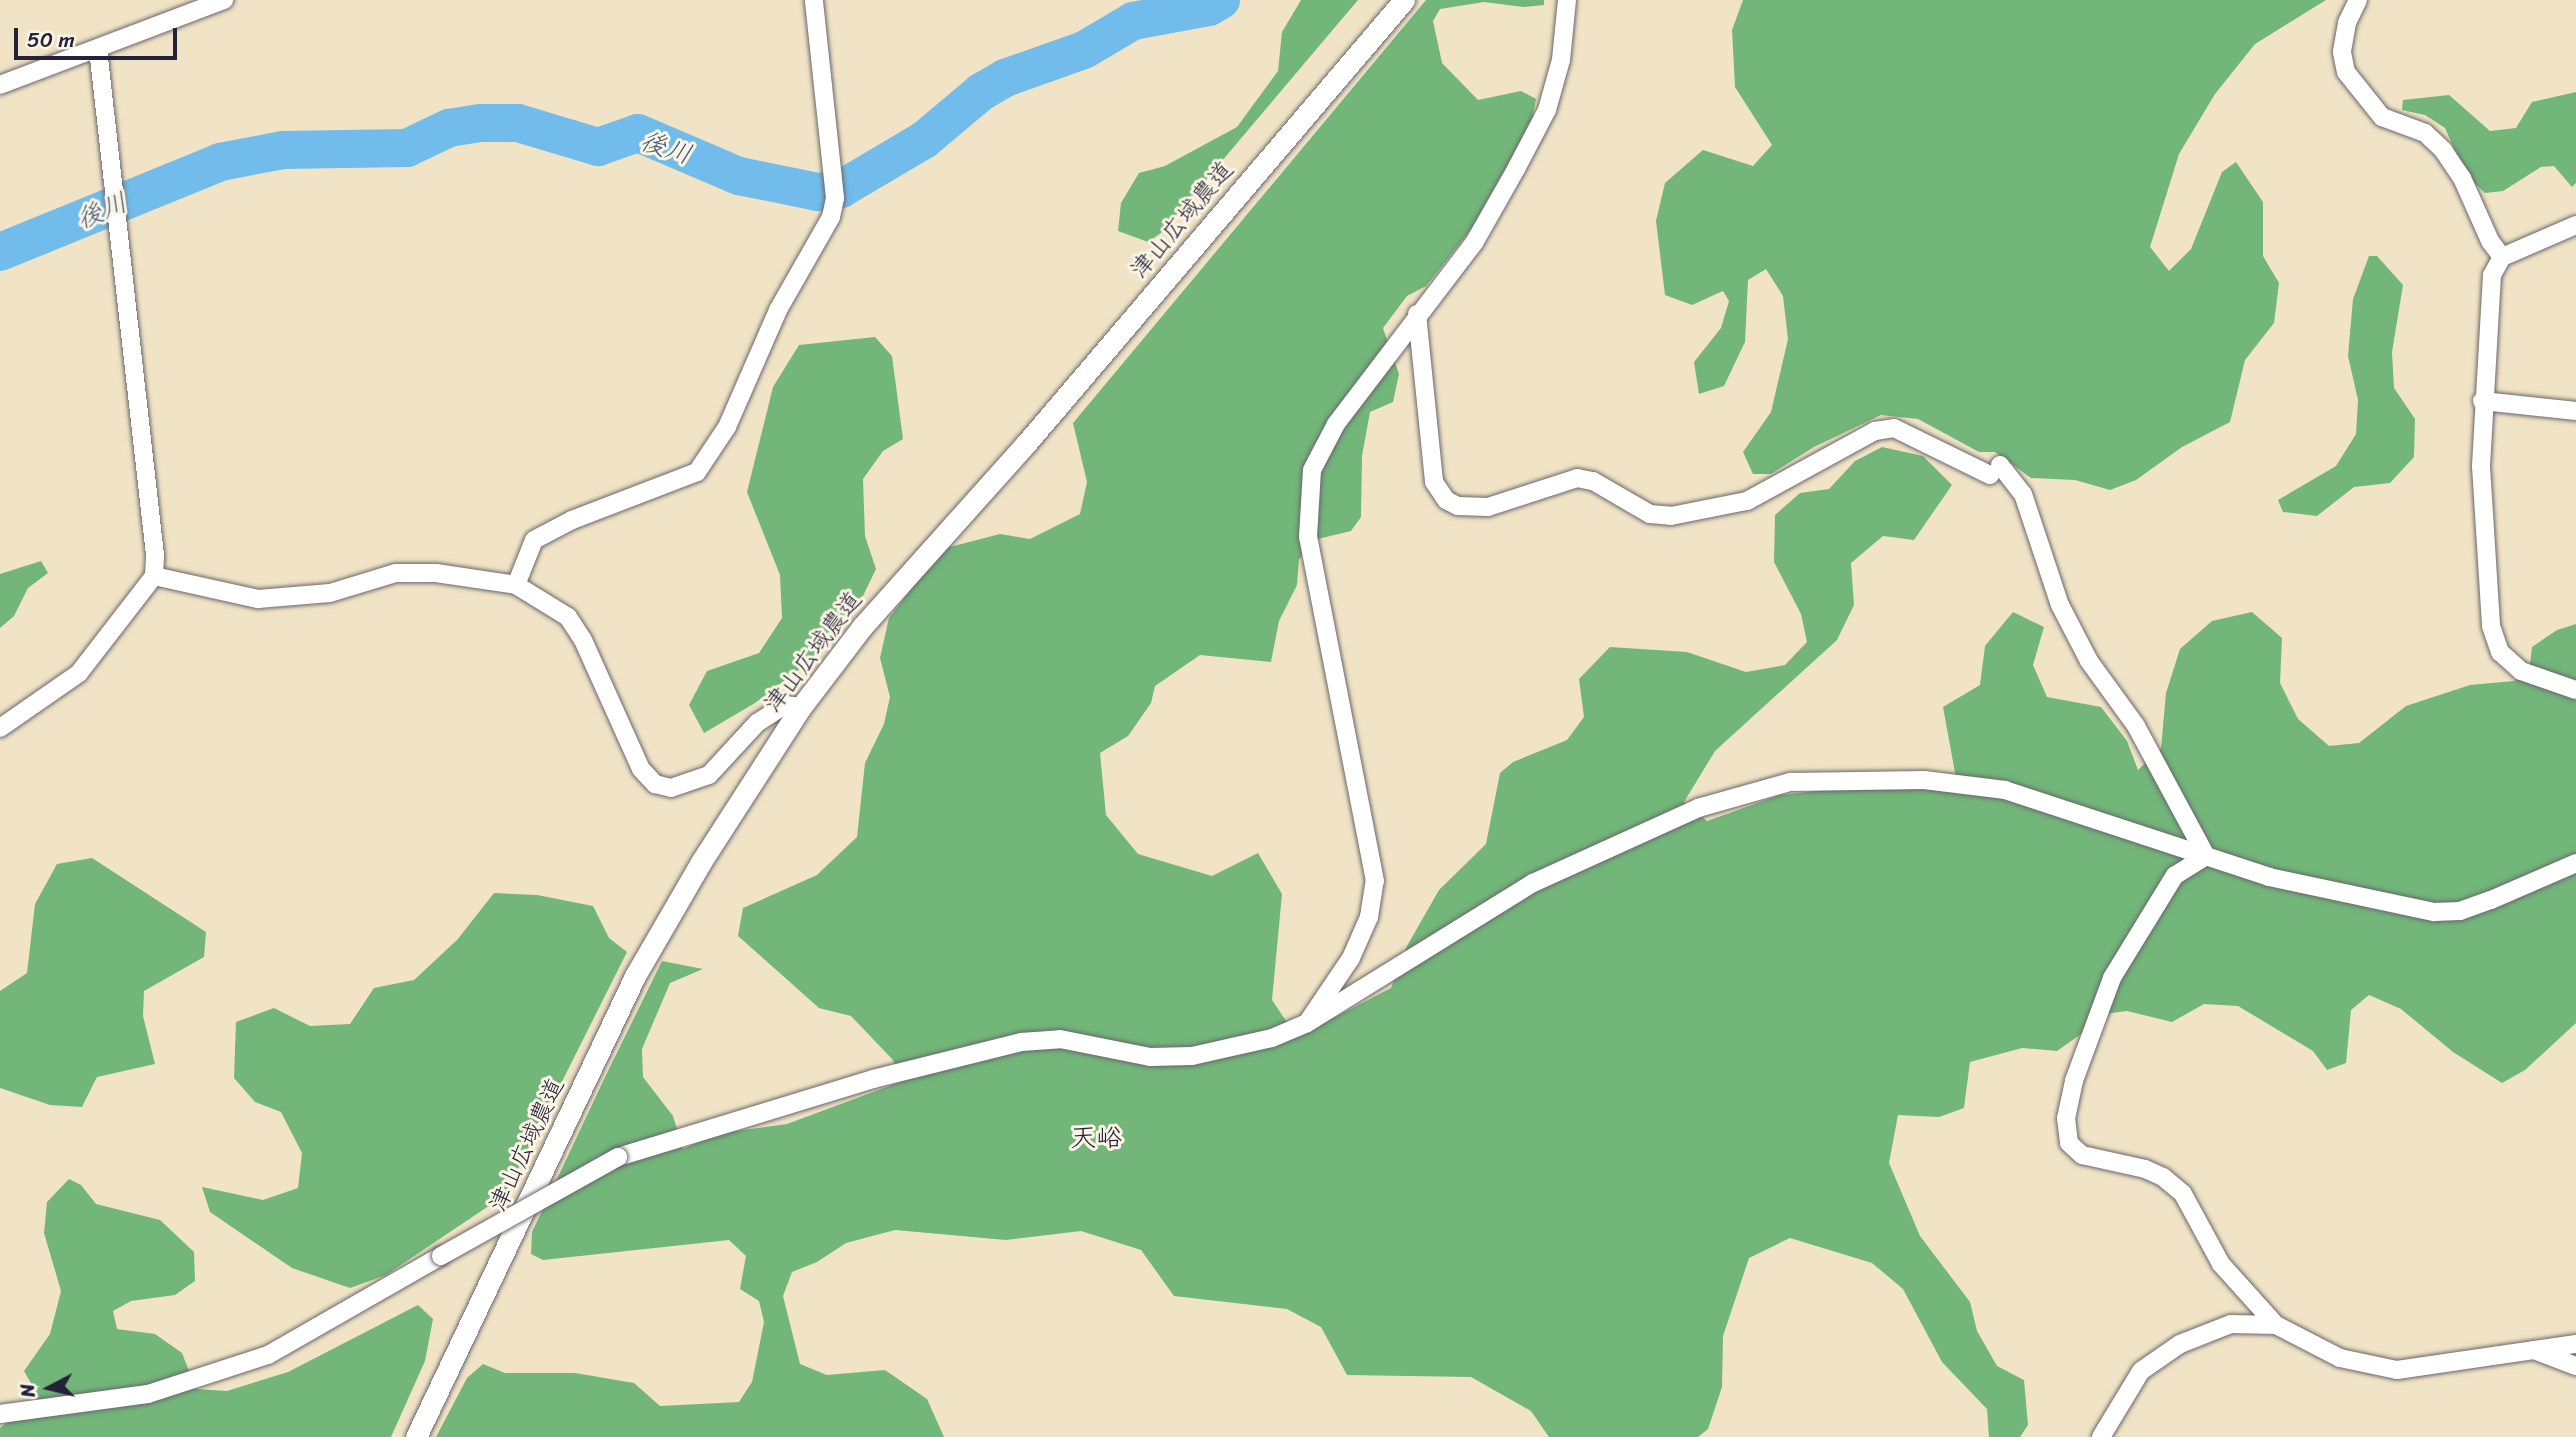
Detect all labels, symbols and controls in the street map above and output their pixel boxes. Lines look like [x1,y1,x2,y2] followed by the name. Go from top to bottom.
[18,14,180,58] scale bar
[27,21,75,59] text: 50 m
[636,125,696,171] water label: 後川
[1125,156,1239,284] street label: 津山広域農道
[72,187,132,235] water label: 後川
[758,586,868,718] street label: 津山広域農道
[484,1074,570,1216] street label: 津山広域農道
[1070,1122,1122,1154] district label: 天峪
[14,1353,84,1423] north arrow
[10,1382,45,1399] text: N

